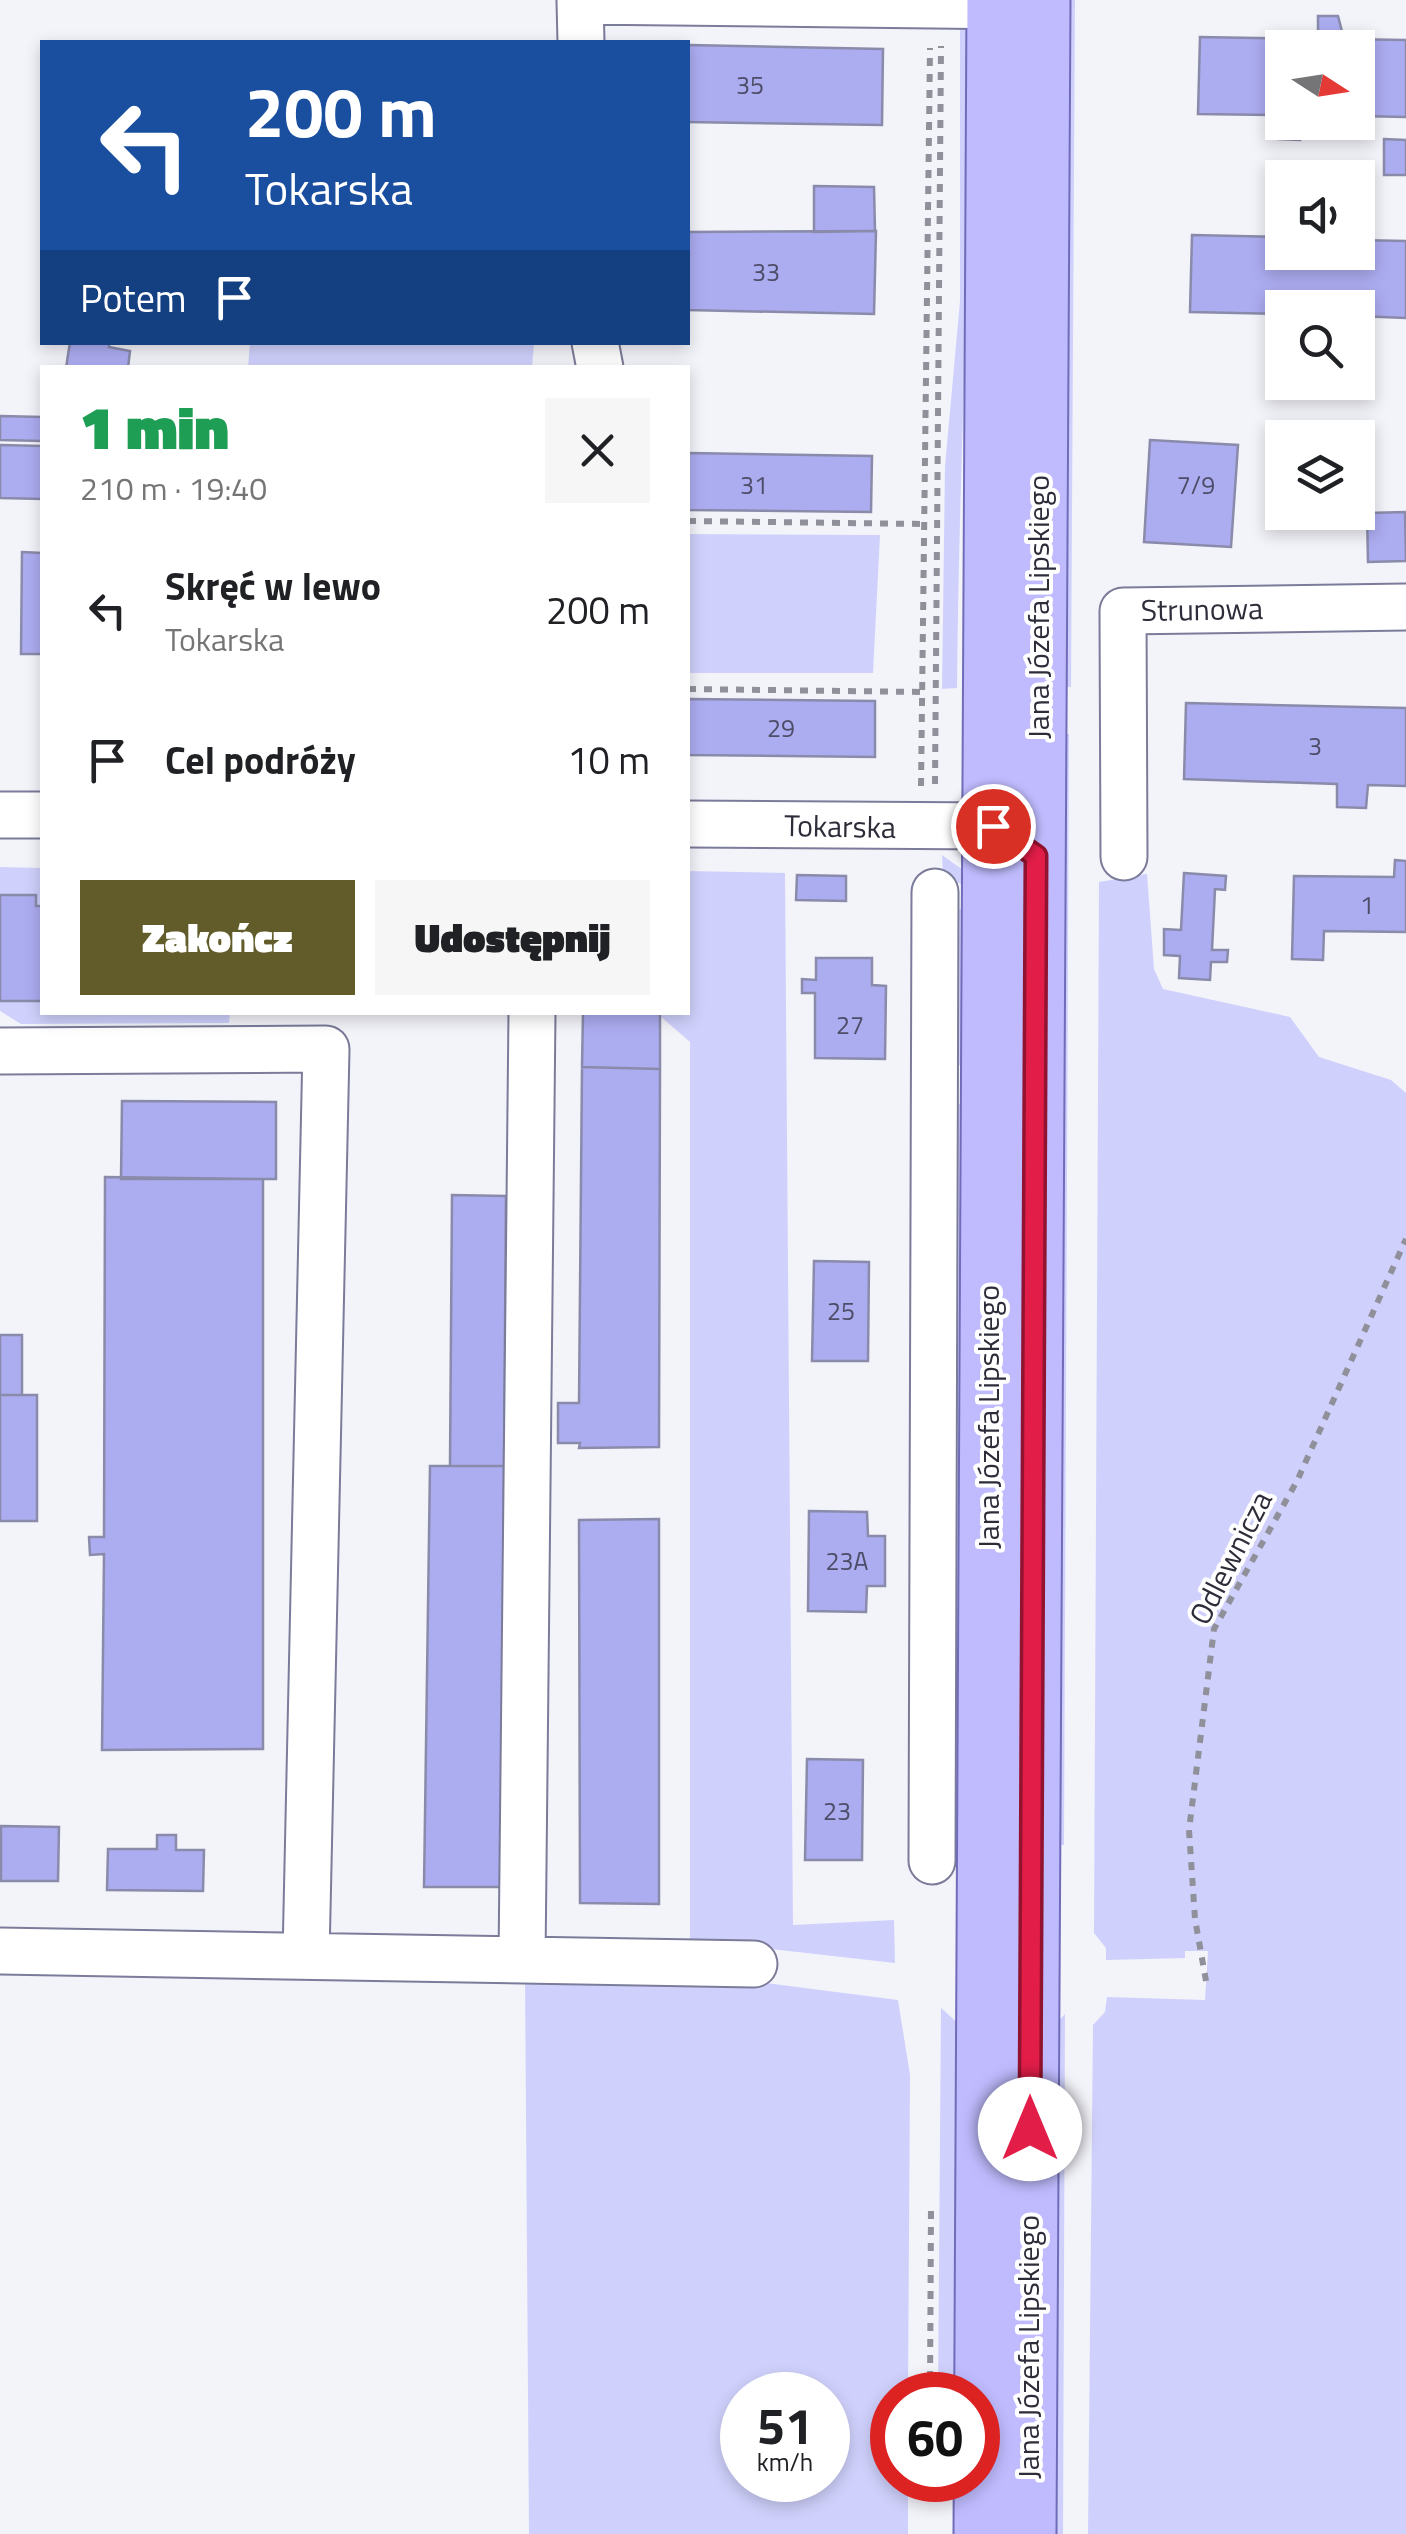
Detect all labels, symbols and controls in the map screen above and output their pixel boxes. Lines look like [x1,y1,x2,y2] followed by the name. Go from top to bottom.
[1265,30,1375,140] north arrow
[1265,30,1375,530] map controls
[245,58,437,164] text: 200 m
[736,66,764,104] house number: 35
[80,80,210,210] icon: left
[245,154,413,222] text: Tokarska
[1265,160,1375,270] button: sound
[752,253,780,291] house number: 33
[80,269,187,327] text: Potem
[207,270,262,325] icon: arrive
[1265,290,1375,400] button: search
[80,381,229,472] text: 1 min
[545,398,650,503] button: close
[1265,420,1375,530] button: layers
[80,464,267,512] text: 210 m · 19:40
[740,466,768,504] house number: 31
[1177,466,1215,504] house number: 7/9
[1015,475,1061,739] street label: Jana Józefa Lipskiego
[165,557,381,615] text: Skręć w lewo
[546,581,650,639] text: 200 m
[80,583,135,638] icon: left
[1140,585,1264,633] street label: Strunowa
[165,615,284,663] text: Tokarska
[767,709,795,747] house number: 29
[1308,727,1322,765] house number: 3
[165,731,356,789] text: Cel podróży
[567,731,650,789] text: 10 m
[80,733,135,788] icon: arrive
[951,784,1036,869] pin
[966,799,1021,854] icon: arrive
[784,802,896,850] street label: Tokarska
[80,880,355,995] button: Zakończ
[375,880,650,995] button: Udostępnij
[1360,886,1374,924] house number: 1
[836,1006,864,1044] house number: 27
[965,1285,1011,1549] street label: Jana Józefa Lipskiego
[827,1292,855,1330] house number: 25
[1177,1483,1283,1633] street label: Odlewnicza
[826,1542,869,1580] house number: 23A
[823,1792,851,1830] house number: 23
[978,2077,1082,2181] position arrow
[1005,2215,1051,2479] street label: Jana Józefa Lipskiego
[870,2372,1000,2502] speed limit sign: 60
[757,2387,813,2463] text: 51
[757,2443,813,2481] text: km/h

